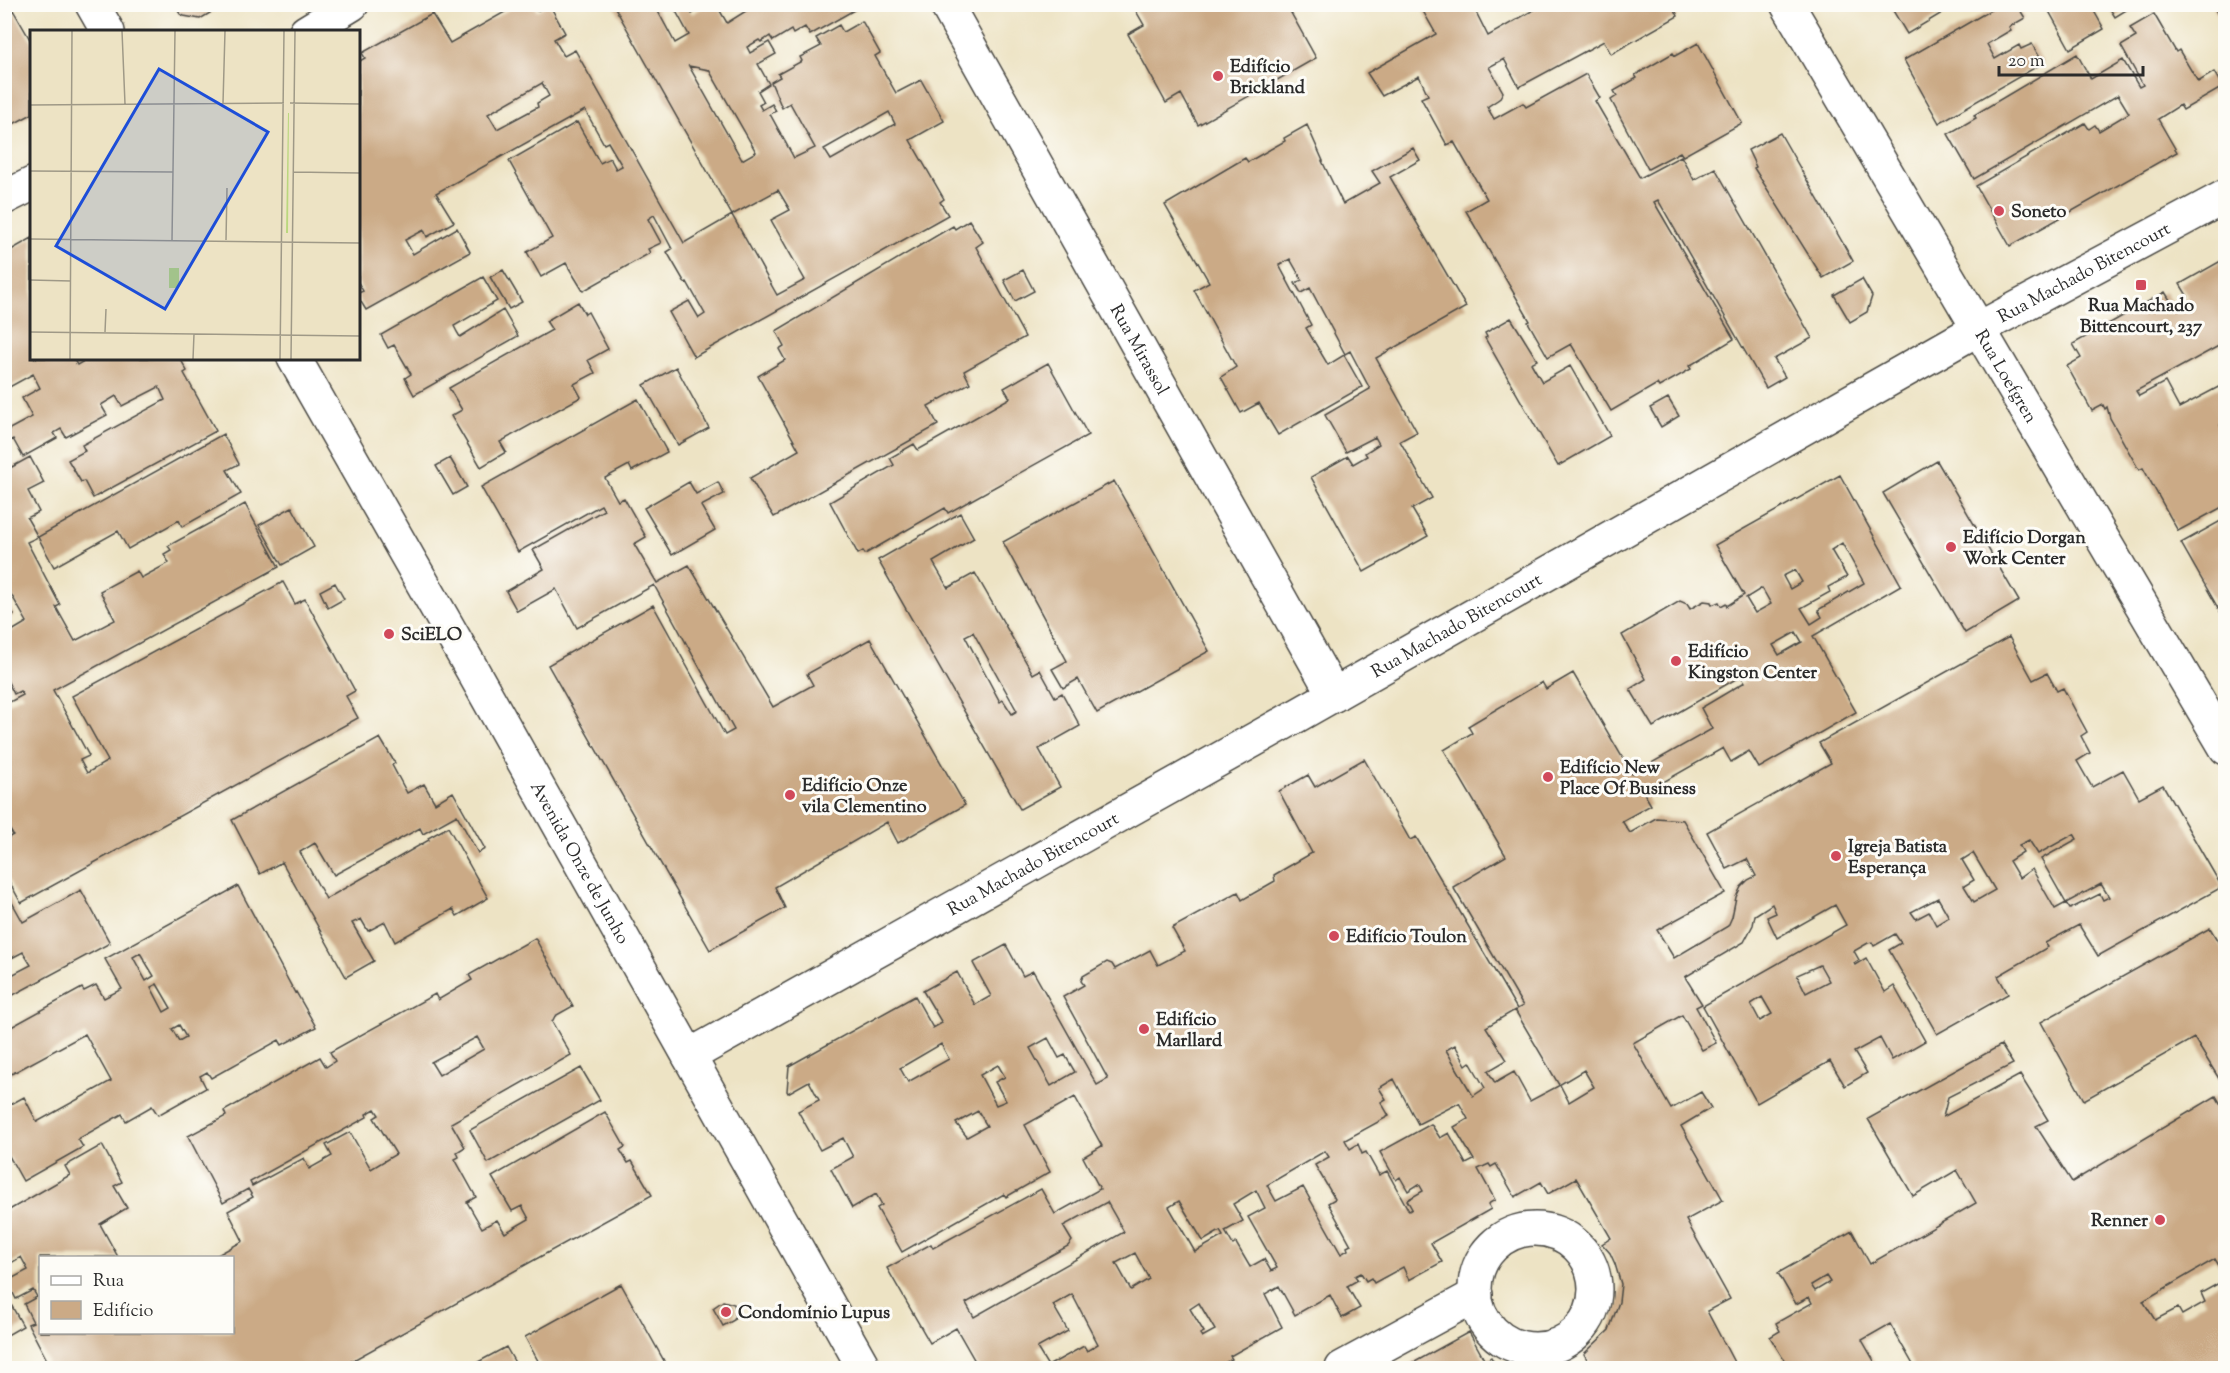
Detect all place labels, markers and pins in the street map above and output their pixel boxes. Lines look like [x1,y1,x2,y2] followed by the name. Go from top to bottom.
[1230,55,1306,102] place label: Edifício Brickland
[1211,69,1225,83] marker: Edifício Brickland
[2011,200,2066,226] place label: Soneto
[1992,204,2006,218] marker: Soneto
[2134,278,2148,292] marker: Rua Machado Bittencourt, 237
[2080,294,2203,341] place label: Rua Machado Bittencourt, 237
[1963,526,2086,573] place label: Edifício Dorgan Work Center
[1944,540,1958,554] marker: Edifício Dorgan Work Center
[401,623,462,649] place label: SciELO
[382,627,396,641] marker: SciELO
[1688,640,1817,687] place label: Edifício Kingston Center
[1669,654,1683,668] marker: Edifício Kingston Center
[1560,756,1696,803] place label: Edifício New Place Of Business
[1541,770,1555,784] marker: Edifício New Place Of Business
[802,774,927,821] place label: Edifício Onze vila Clementino
[783,788,797,802] marker: Edifício Onze vila Clementino
[1848,835,1948,882] place label: Igreja Batista Esperança
[1829,849,1843,863] marker: Igreja Batista Esperança
[1346,925,1467,951] place label: Edifício Toulon
[1327,929,1341,943] marker: Edifício Toulon
[1156,1008,1223,1055] place label: Edifício Marllard
[1137,1022,1151,1036] marker: Edifício Marllard
[2091,1209,2148,1235] place label: Renner
[2153,1213,2167,1227] marker: Renner
[738,1301,890,1327] place label: Condomínio Lupus
[719,1305,733,1319] marker: Condomínio Lupus

